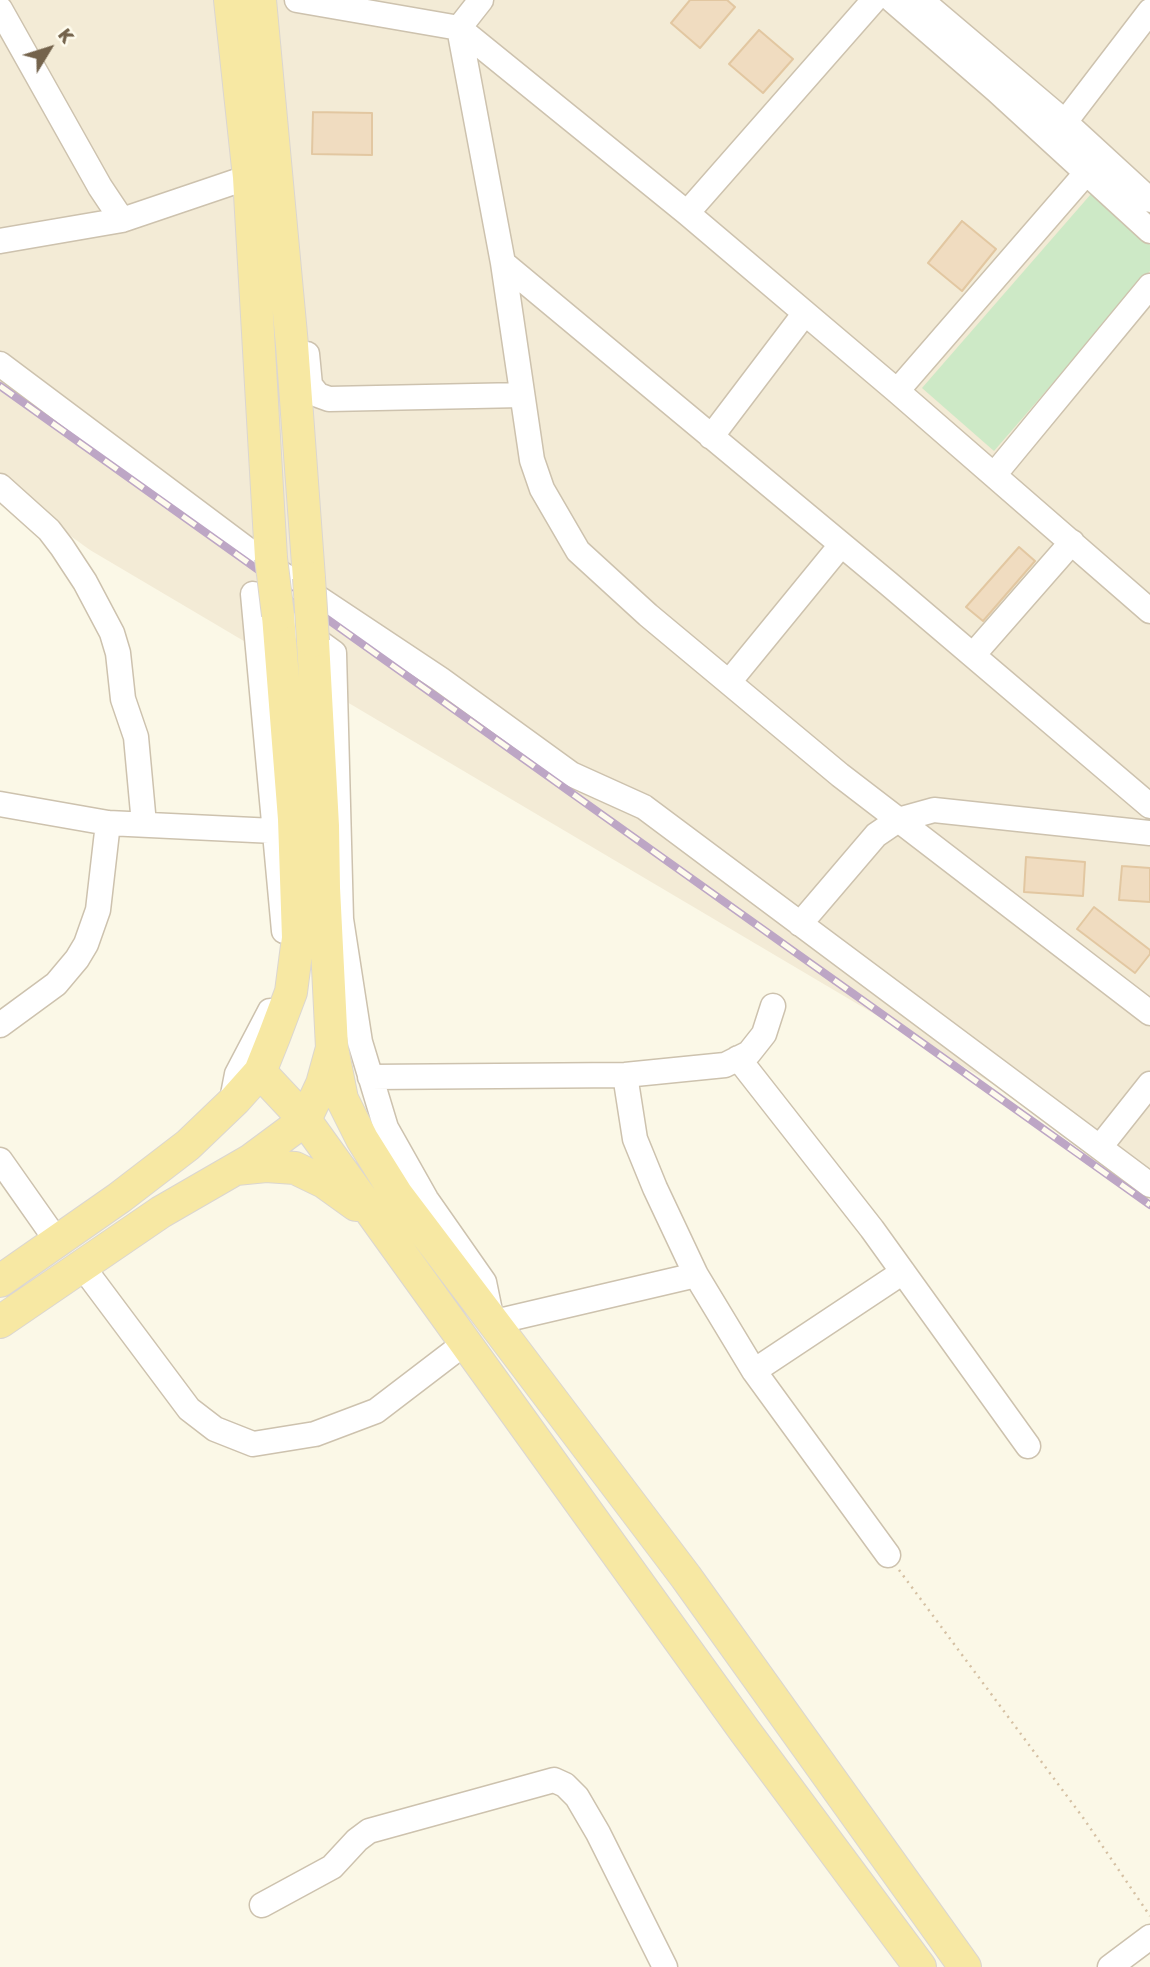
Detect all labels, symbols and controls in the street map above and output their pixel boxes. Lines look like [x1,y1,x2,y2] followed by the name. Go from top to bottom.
[14,14,84,84] north arrow
[53,24,79,48] text: K

